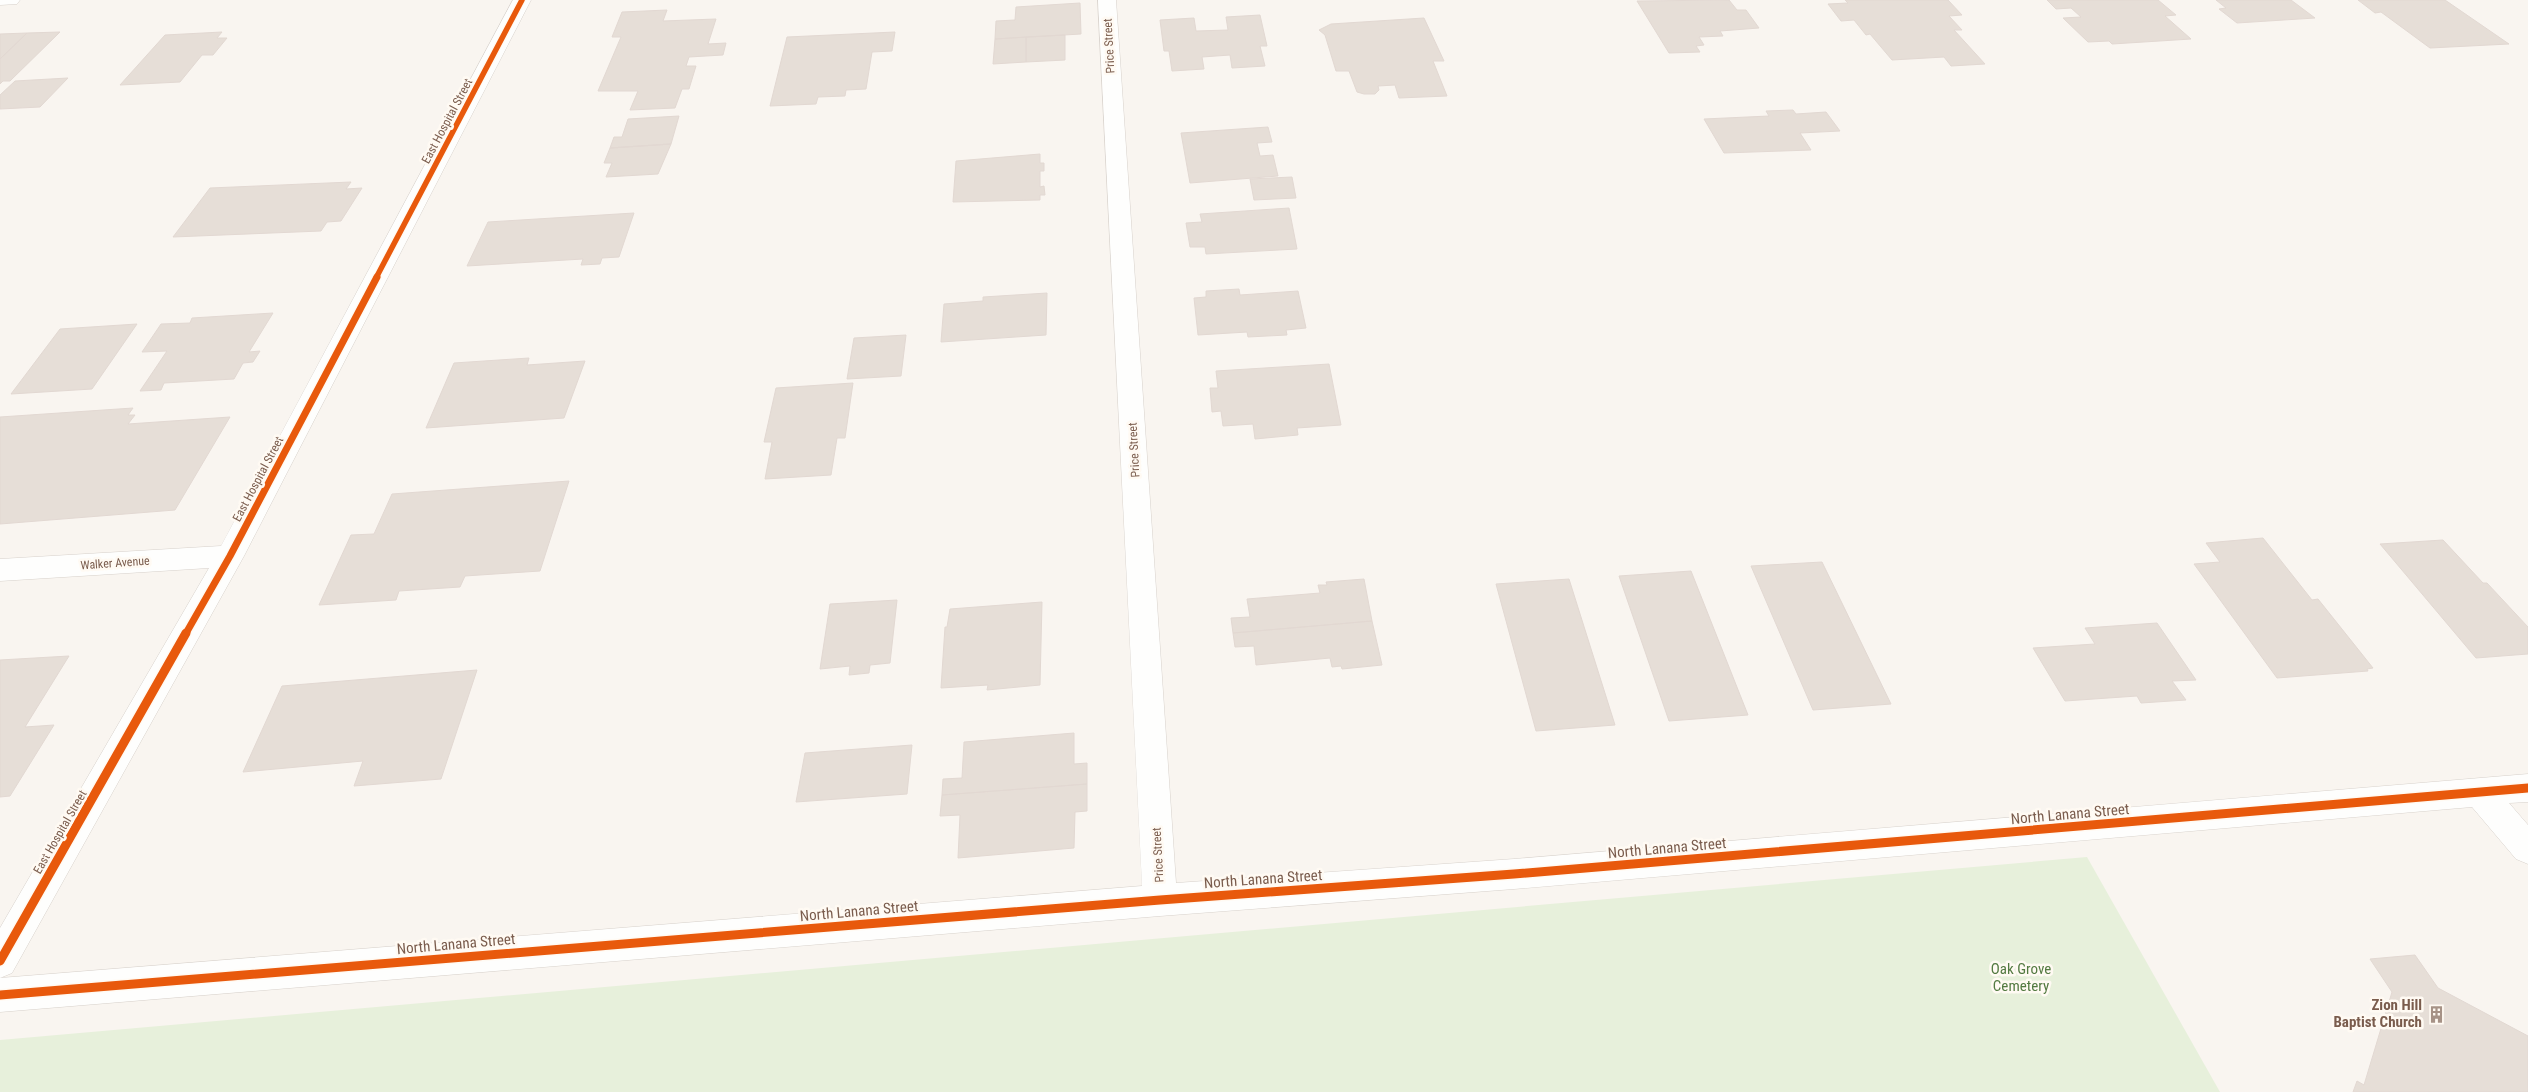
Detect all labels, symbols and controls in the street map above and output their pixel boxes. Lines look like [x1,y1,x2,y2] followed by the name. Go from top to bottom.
[1101,18,1117,74] street label: Price Street
[419,76,475,166] street label: East Hospital Street
[1126,422,1142,478] street label: Price Street
[230,434,286,524] street label: East Hospital Street
[80,554,150,572] street label: Walker Avenue
[30,787,90,876] street label: East Hospital Street
[2010,800,2130,828] street label: North Lanana Street
[1150,827,1166,883] street label: Price Street
[1607,834,1727,862] street label: North Lanana Street
[1203,866,1323,892] street label: North Lanana Street
[799,897,919,925] street label: North Lanana Street
[396,930,516,958] street label: North Lanana Street
[1991,960,2051,995] park label: Oak Grove Cemetery
[2333,996,2422,1031] place label: Zion Hill Baptist Church
[2426,1004,2446,1024] building icon: Zion Hill Baptist Church

